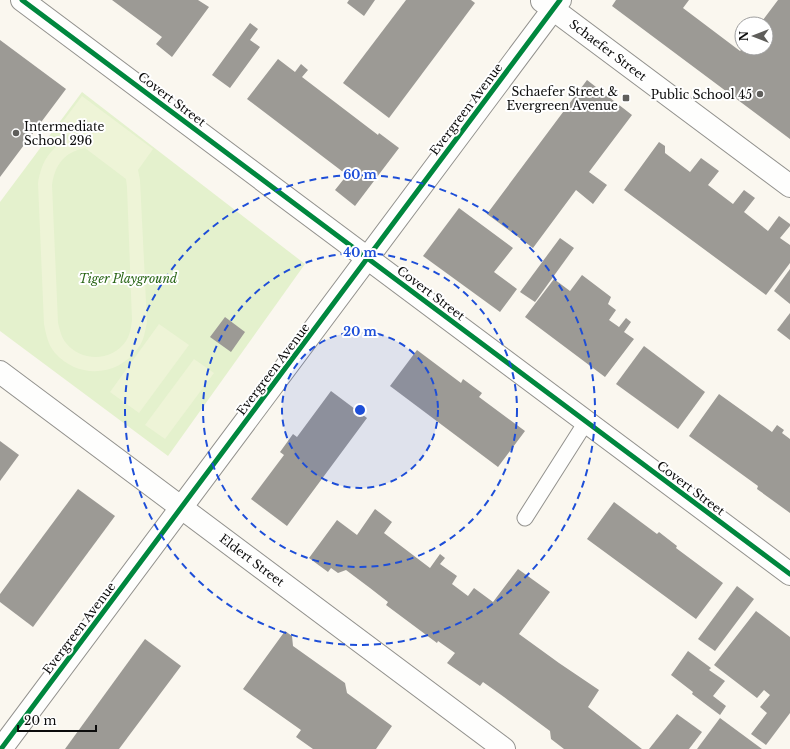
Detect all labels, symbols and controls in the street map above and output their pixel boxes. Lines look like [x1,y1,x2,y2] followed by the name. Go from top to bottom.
[567,16,650,84] street label: Schaefer Street
[734,16,774,56] north arrow
[737,30,751,41] text: N
[426,60,506,158] street label: Evergreen Avenue
[135,69,209,130] street label: Covert Street
[506,84,618,113] place label: Schaefer Street & Evergreen Avenue
[651,87,752,102] place label: Public School 45
[755,89,765,99] marker: Public School 45
[621,93,631,103] marker: Schaefer Street & Evergreen Avenue
[24,119,105,148] place label: Intermediate School 296
[11,128,21,138] marker: Intermediate School 296
[343,167,378,182] text: 60 m
[343,245,377,260] text: 40 m
[394,263,468,324] street label: Covert Street
[79,271,178,286] park label: Tiger Playground
[233,320,313,418] street label: Evergreen Avenue
[343,324,377,339] text: 20 m
[353,403,367,417] centre of rings
[654,458,728,519] street label: Covert Street
[217,531,288,590] street label: Eldert Street
[39,579,119,677] street label: Evergreen Avenue
[18,707,96,733] scale bar
[24,713,56,728] text: 20 m

